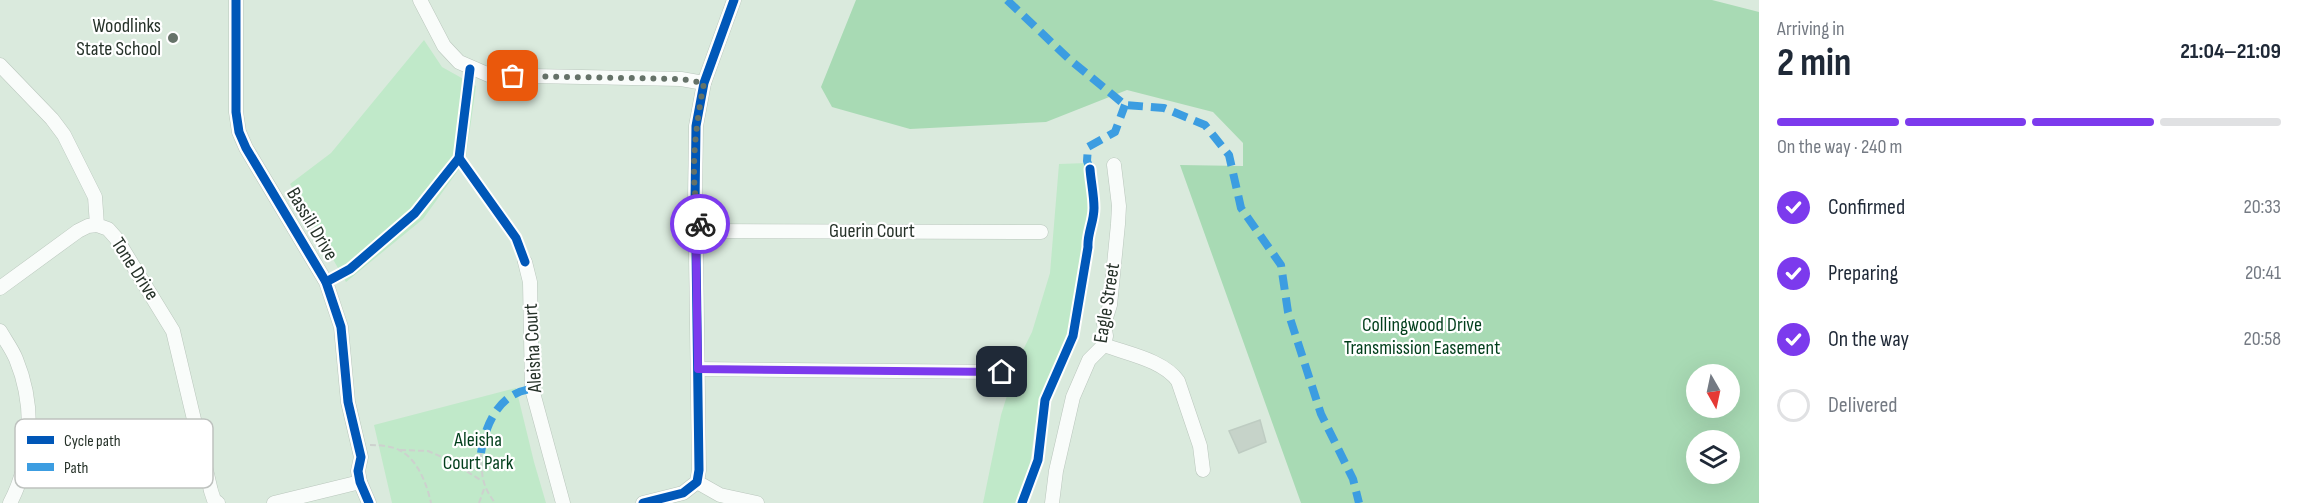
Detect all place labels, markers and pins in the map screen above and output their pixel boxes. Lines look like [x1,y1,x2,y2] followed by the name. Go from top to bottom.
[76,14,161,61] place label: Woodlinks State School
[166,31,180,45] marker: Woodlinks State School
[487,50,538,101] pin
[976,346,1027,397] pin

